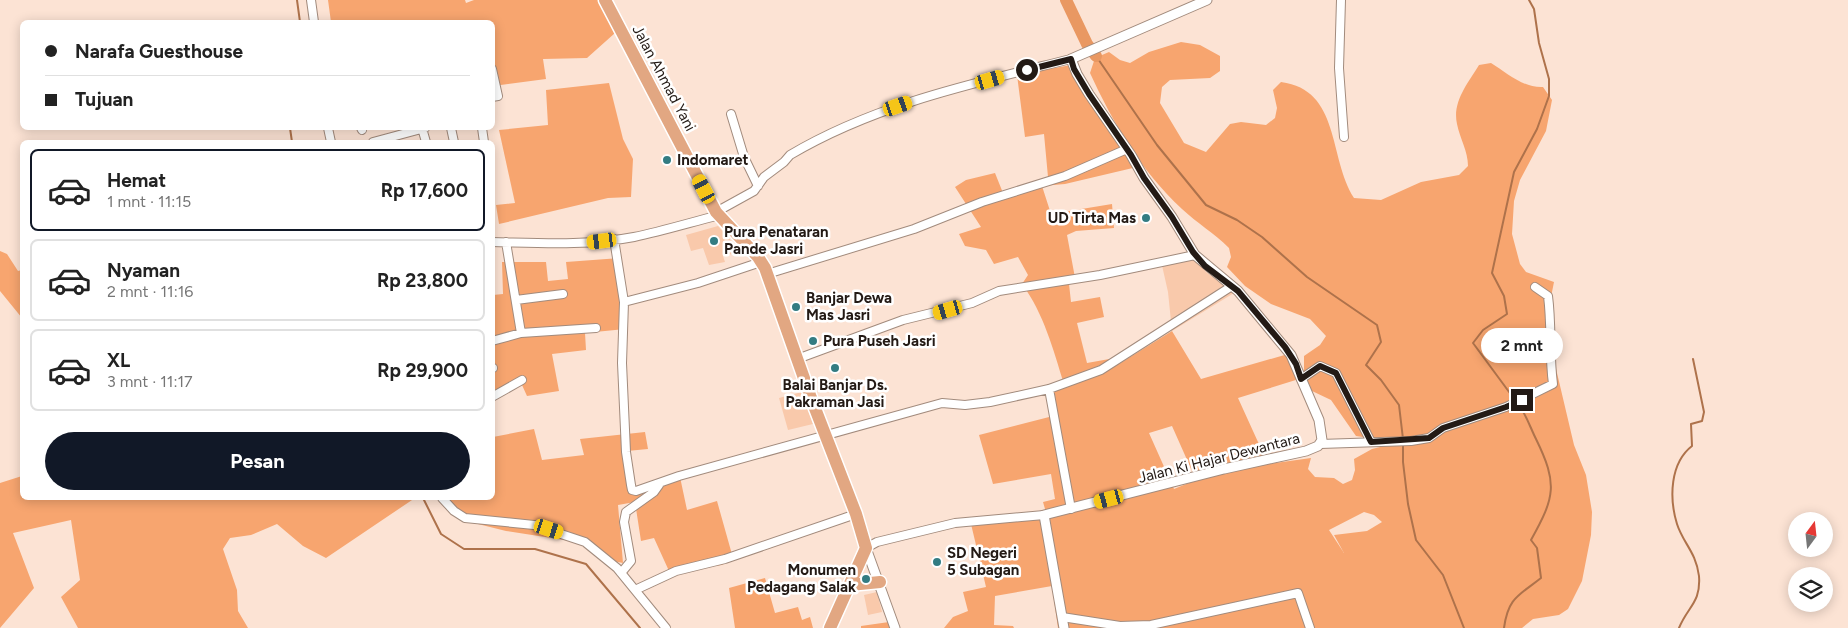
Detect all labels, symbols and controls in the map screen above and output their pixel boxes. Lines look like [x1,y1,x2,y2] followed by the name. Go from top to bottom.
[628,22,700,134] street label: Jalan Ahmad Yani
[75,40,243,63] text: Narafa Guesthouse
[1016,59,1038,81] route start
[973,69,1006,91] car
[75,88,133,111] text: Tujuan
[881,94,914,118] car
[677,151,749,169] place label: Indomaret
[661,154,673,166] marker: Indomaret
[47,168,92,213] icon: car
[107,169,166,192] text: Hemat
[690,172,717,206] car
[381,179,468,202] text: Rp 17,600
[107,192,191,211] text: 1 mnt · 11:15
[1048,209,1136,227] place label: UD Tirta Mas
[1140,212,1152,224] marker: UD Tirta Mas
[724,223,829,258] place label: Pura Penataran Pande Jasri
[586,232,617,250] car
[708,235,720,247] marker: Pura Penataran Pande Jasri
[47,258,92,303] icon: car
[107,259,180,282] text: Nyaman
[377,269,468,292] text: Rp 23,800
[107,282,193,301] text: 2 mnt · 11:16
[806,289,892,324] place label: Banjar Dewa Mas Jasri
[931,299,964,321] car
[790,301,802,313] marker: Banjar Dewa Mas Jasri
[1481,328,1563,362] callout: 2 mnt
[823,332,936,350] place label: Pura Puseh Jasri
[807,335,819,347] marker: Pura Puseh Jasri
[1501,336,1543,355] text: 2 mnt
[47,348,92,393] icon: car
[107,349,130,372] text: XL
[377,359,468,382] text: Rp 29,900
[829,362,841,374] marker: Balai Banjar Ds. Pakraman Jasi
[107,372,193,391] text: 3 mnt · 11:17
[783,376,888,411] place label: Balai Banjar Ds. Pakraman Jasi
[1511,389,1533,411] route end
[1136,429,1302,487] street label: Jalan Ki Hajar Dewantara
[45,432,470,490] button: Pesan
[1092,488,1125,510] car
[1788,512,1832,558] north arrow
[1788,512,1833,612] map controls
[532,517,565,541] car
[947,544,1019,579] place label: SD Negeri 5 Subagan
[931,556,943,568] marker: SD Negeri 5 Subagan
[747,561,856,596] place label: Monumen Pedagang Salak
[1788,567,1833,612] button: layers
[860,573,872,585] marker: Monumen Pedagang Salak

